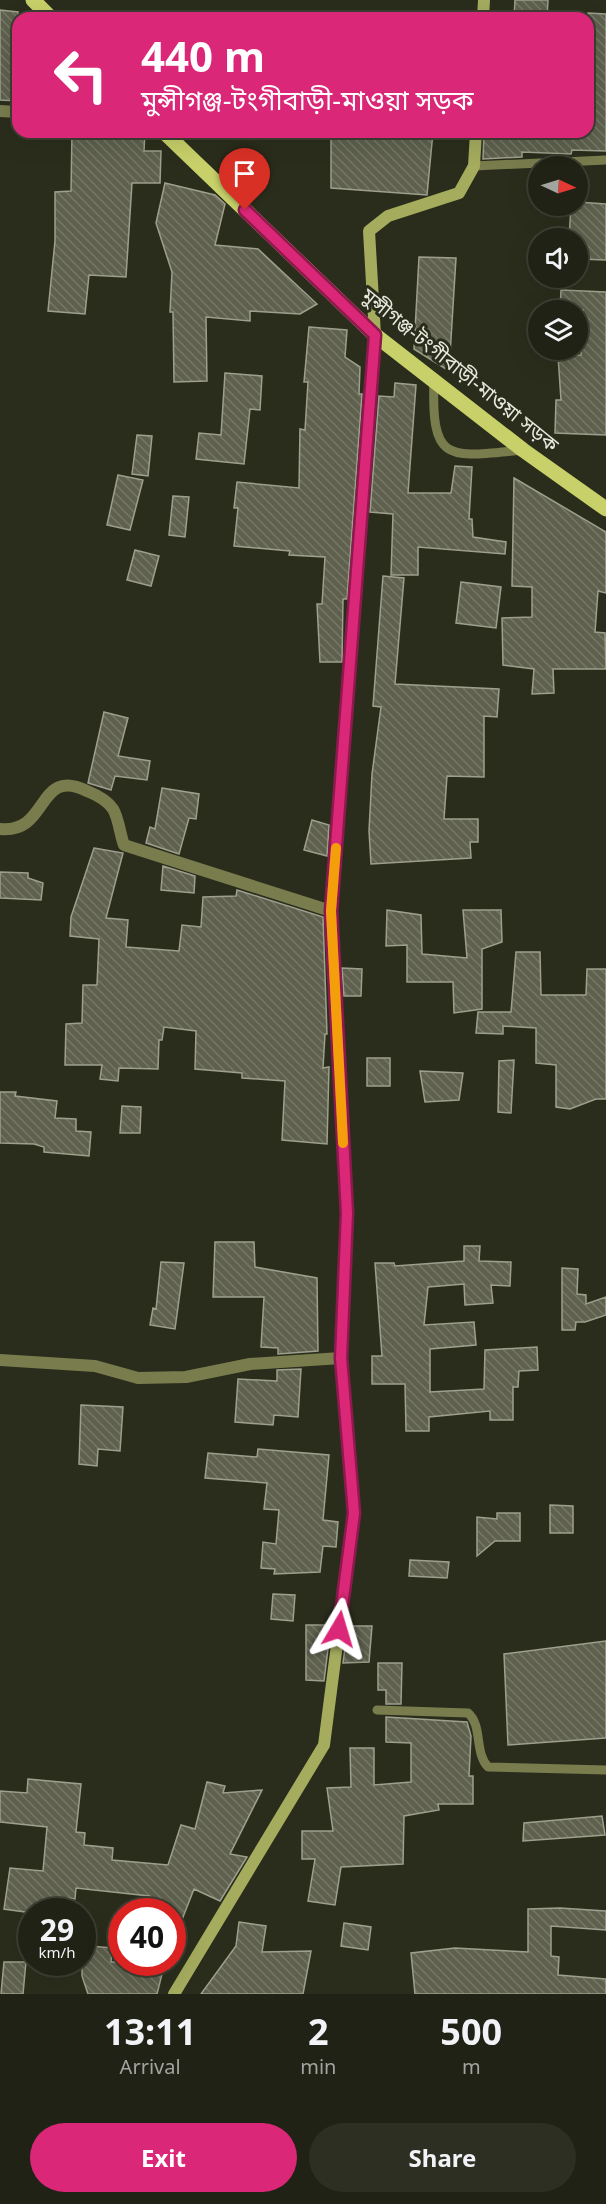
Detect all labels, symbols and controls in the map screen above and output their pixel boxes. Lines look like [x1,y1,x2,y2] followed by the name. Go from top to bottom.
[141,27,265,84] text: 440 m
[42,36,120,114] icon: left
[141,81,474,118] text: মুন্সীগঞ্জ-টংগীবাড়ী-মাওয়া সড়ক
[219,148,270,210] pin
[528,156,588,216] north arrow
[528,156,588,360] map controls
[228,157,261,190] icon: arrive
[528,228,588,288] button: sound
[355,281,565,458] street label: মুন্সীগঞ্জ-টংগীবাড়ী-মাওয়া সড়ক
[528,300,588,360] button: layers
[307,1597,371,1661] position arrow
[108,1898,186,1976] speed limit sign: 40
[40,1909,74,1950] text: 29
[39,1942,75,1962] text: km/h
[104,2007,196,2056] text: 13:11
[308,2007,329,2056] text: 2
[440,2007,502,2056] text: 500
[120,2053,181,2080] text: Arrival
[300,2053,336,2080] text: min
[462,2053,481,2080] text: m
[30,2123,297,2192] button: Exit
[309,2123,576,2192] button: Share

